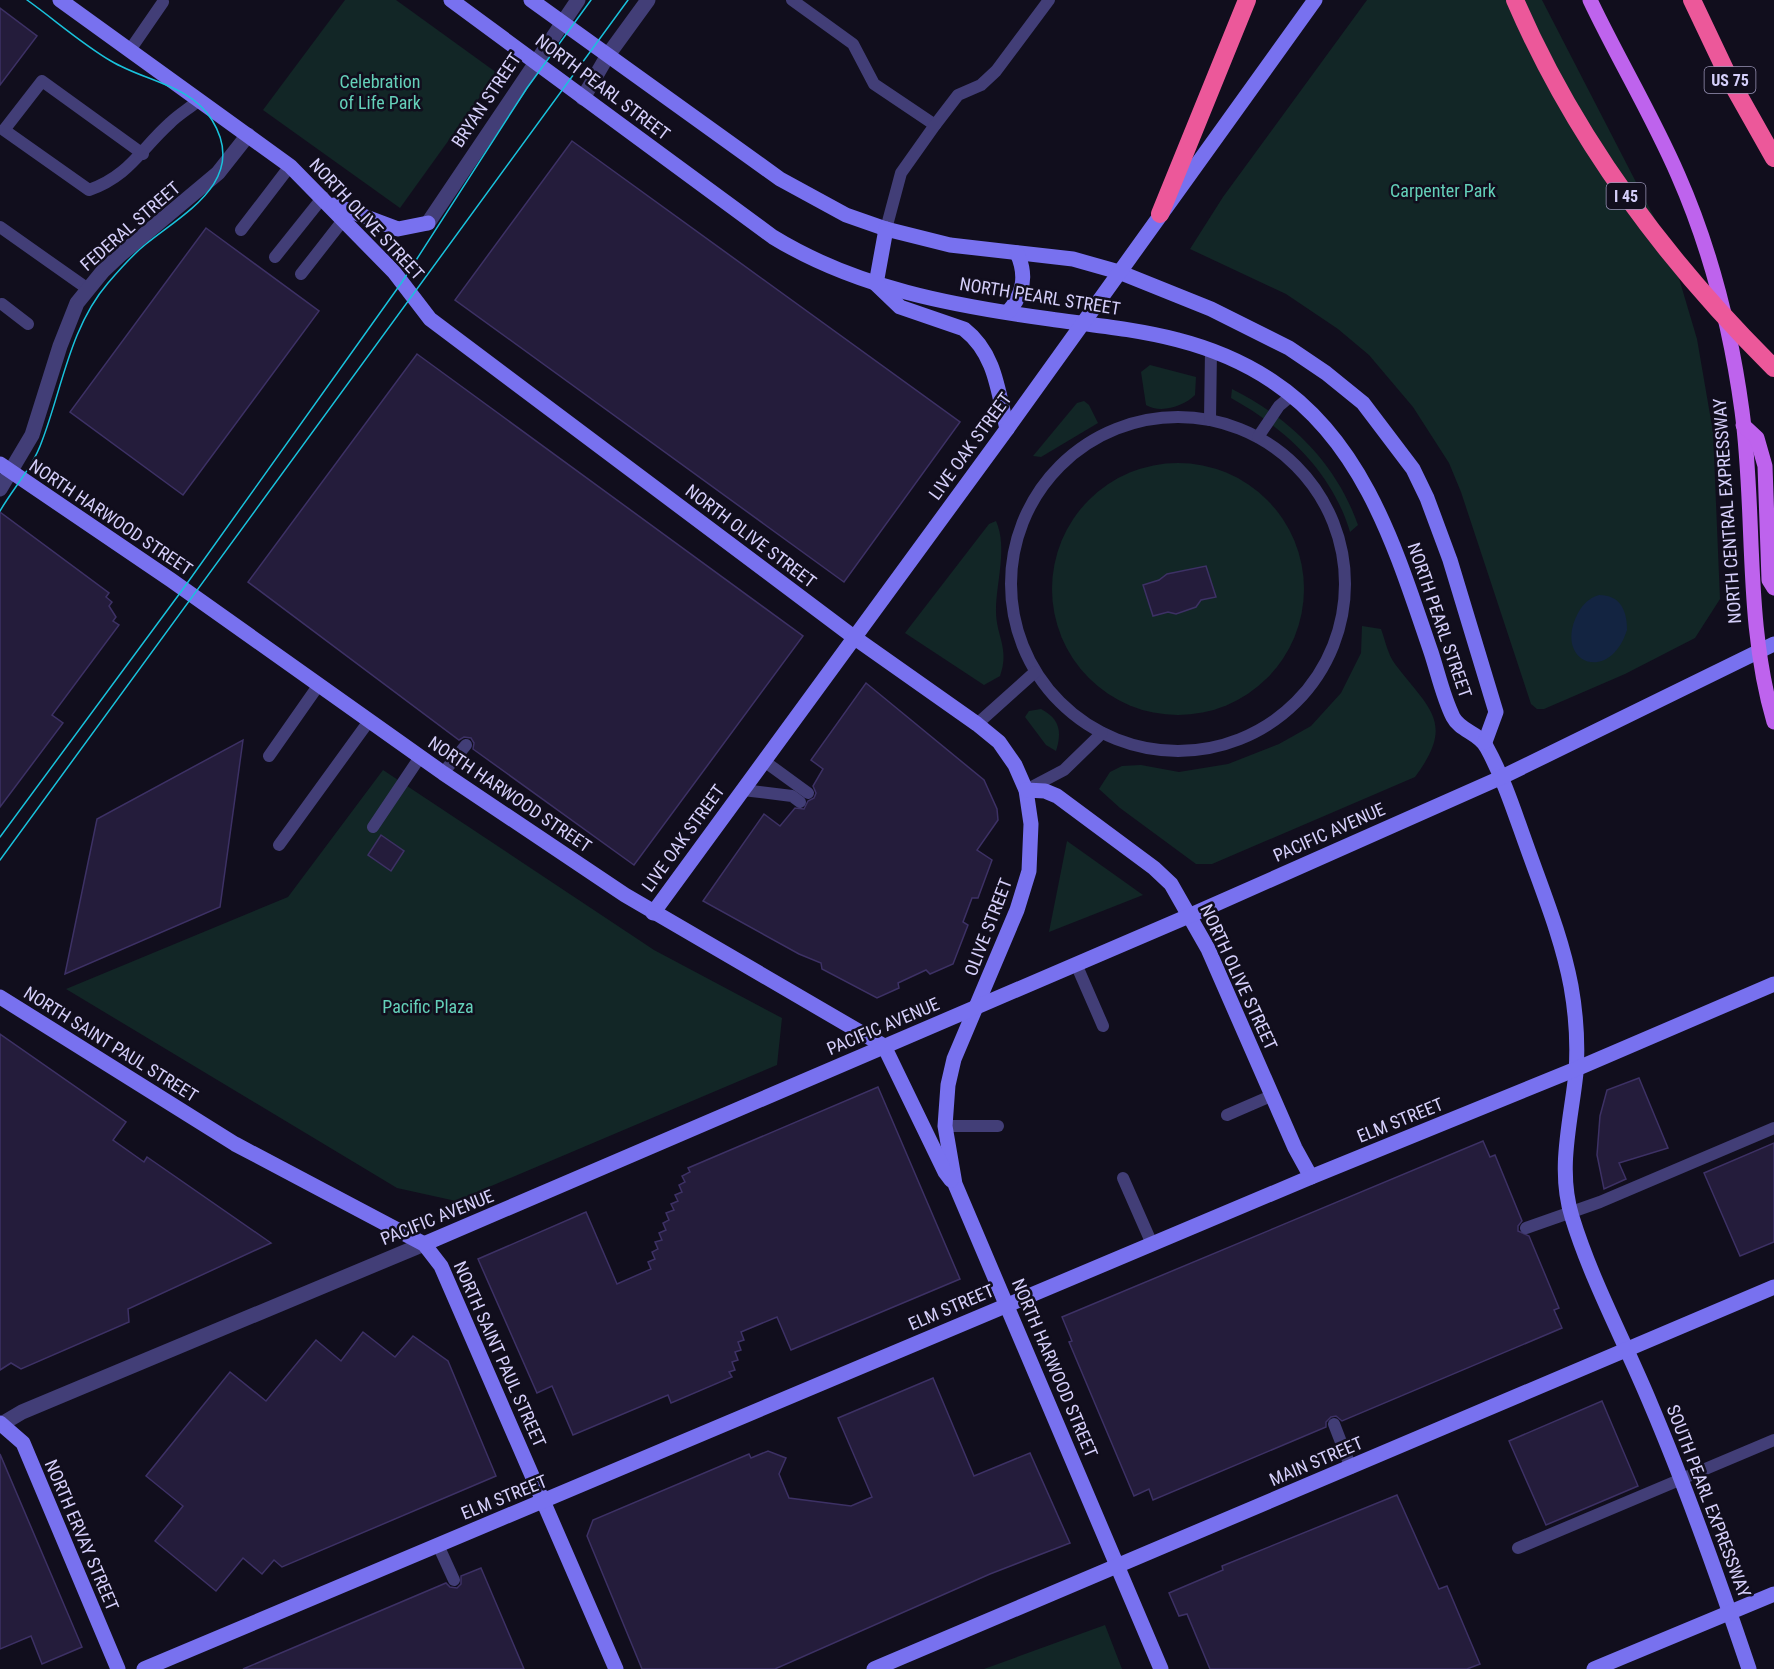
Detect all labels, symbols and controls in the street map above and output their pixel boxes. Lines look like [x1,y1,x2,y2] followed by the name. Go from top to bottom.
[532,30,674,144] street label: NORTH PEARL STREET
[447,49,525,151] street label: BRYAN STREET
[1704,67,1756,93] road number: US 75
[339,71,421,113] park label: Celebration of Life Park
[305,154,429,284] street label: NORTH OLIVE STREET
[76,177,184,275] street label: FEDERAL STREET
[1390,180,1496,201] park label: Carpenter Park
[1606,183,1646,209] road number: I 45
[958,273,1122,319] street label: NORTH PEARL STREET
[924,388,1016,504] street label: LIVE OAK STREET
[1709,397,1745,624] street label: NORTH CENTRAL EXPRESSWAY
[25,455,197,579] street label: NORTH HARWOOD STREET
[681,480,821,592] street label: NORTH OLIVE STREET
[1404,540,1476,700] street label: NORTH PEARL STREET
[424,732,596,856] street label: NORTH HARWOOD STREET
[637,780,729,896] street label: LIVE OAK STREET
[1270,798,1388,866] street label: PACIFIC AVENUE
[960,875,1016,979] street label: OLIVE STREET
[1196,901,1282,1053] street label: NORTH OLIVE STREET
[20,982,202,1106] street label: NORTH SAINT PAUL STREET
[824,993,942,1059] street label: PACIFIC AVENUE
[382,996,474,1017] park label: Pacific Plaza
[1354,1093,1446,1147] street label: ELM STREET
[377,1185,497,1249] street label: PACIFIC AVENUE
[449,1258,551,1450] street label: NORTH SAINT PAUL STREET
[1008,1275,1102,1461] street label: NORTH HARWOOD STREET
[905,1280,997,1334] street label: ELM STREET
[1662,1402,1756,1601] street label: SOUTH PEARL EXPRESSWAY
[1266,1432,1366,1490] street label: MAIN STREET
[41,1456,123,1614] street label: NORTH ERVAY STREET
[458,1470,550,1524] street label: ELM STREET

